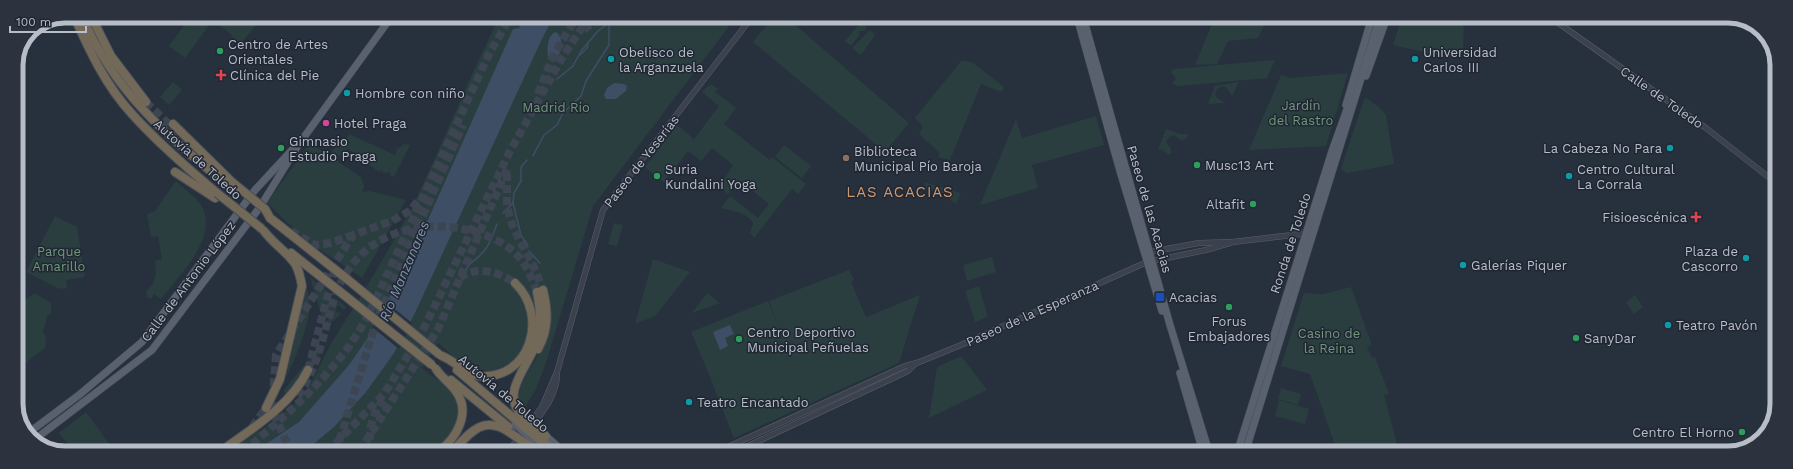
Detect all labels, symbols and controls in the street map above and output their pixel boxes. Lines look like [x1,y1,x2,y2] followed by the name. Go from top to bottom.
[10,8,86,34] scale bar
[16,15,51,29] text: 100 m
[228,37,328,67] place label: Centro de Artes Orientales
[619,45,704,75] place label: Obelisco de la Arganzuela
[1423,45,1497,75] place label: Universidad Carlos III
[215,46,225,56] marker: Centro de Artes Orientales
[606,54,616,64] marker: Obelisco de la Arganzuela
[1410,54,1420,64] marker: Universidad Carlos III
[1617,63,1706,132] street label: Calle de Toledo
[230,68,319,83] place label: Clínica del Pie
[215,69,227,81] marker: Clínica del Pie
[355,86,465,101] place label: Hombre con niño
[342,88,352,98] marker: Hombre con niño
[1269,98,1334,128] park label: Jardín del Rastro
[522,100,590,115] park label: Madrid Río
[601,112,682,210] street label: Paseo de Yeserías
[151,116,245,203] street label: Autovía de Toledo
[334,116,407,131] place label: Hotel Praga
[321,118,331,128] marker: Hotel Praga
[289,134,377,164] place label: Gimnasio Estudio Praga
[1543,141,1663,156] place label: La Cabeza No Para
[276,143,286,153] marker: Gimnasio Estudio Praga
[1665,143,1675,153] marker: La Cabeza No Para
[854,144,983,174] place label: Biblioteca Municipal Pío Baroja
[1124,144,1175,275] street label: Paseo de las Acacias
[841,153,851,163] marker: Biblioteca Municipal Pío Baroja
[1205,158,1274,173] place label: Musc13 Art
[1192,160,1202,170] marker: Musc13 Art
[665,162,757,192] place label: Suria Kundalini Yoga
[1577,162,1675,192] place label: Centro Cultural La Corrala
[652,171,662,181] marker: Suria Kundalini Yoga
[1564,171,1574,181] marker: Centro Cultural La Corrala
[846,183,954,201] district label: LAS ACACIAS
[1267,191,1314,296] street label: Ronda de Toledo
[1206,197,1246,212] place label: Altafit
[1248,199,1258,209] marker: Altafit
[1602,210,1688,225] place label: Fisioescénica
[1690,211,1702,223] marker: Fisioescénica
[138,218,239,345] street label: Calle de Antonio López
[376,219,432,323] water label: Río Manzanares
[33,244,86,274] park label: Parque Amarillo
[1682,244,1738,274] place label: Plaza de Cascorro
[1741,253,1751,263] marker: Plaza de Cascorro
[1471,258,1567,273] place label: Galerías Piquer
[1458,260,1468,270] marker: Galerías Piquer
[964,277,1101,349] street label: Paseo de la Esperanza
[1169,290,1217,305] place label: Acacias
[1154,291,1166,303] marker: Acacias
[1224,302,1234,312] marker: Forus Embajadores
[1188,314,1270,344] place label: Forus Embajadores
[1676,318,1757,333] place label: Teatro Pavón
[1663,320,1673,330] marker: Teatro Pavón
[747,325,869,355] place label: Centro Deportivo Municipal Peñuelas
[1298,326,1360,356] park label: Casino de la Reina
[1584,331,1636,346] place label: SanyDar
[1571,333,1581,343] marker: SanyDar
[734,334,744,344] marker: Centro Deportivo Municipal Peñuelas
[456,351,552,436] street label: Autovía de Toledo
[697,395,809,410] place label: Teatro Encantado
[684,397,694,407] marker: Teatro Encantado
[1632,425,1734,440] place label: Centro El Horno
[1737,427,1747,437] marker: Centro El Horno

